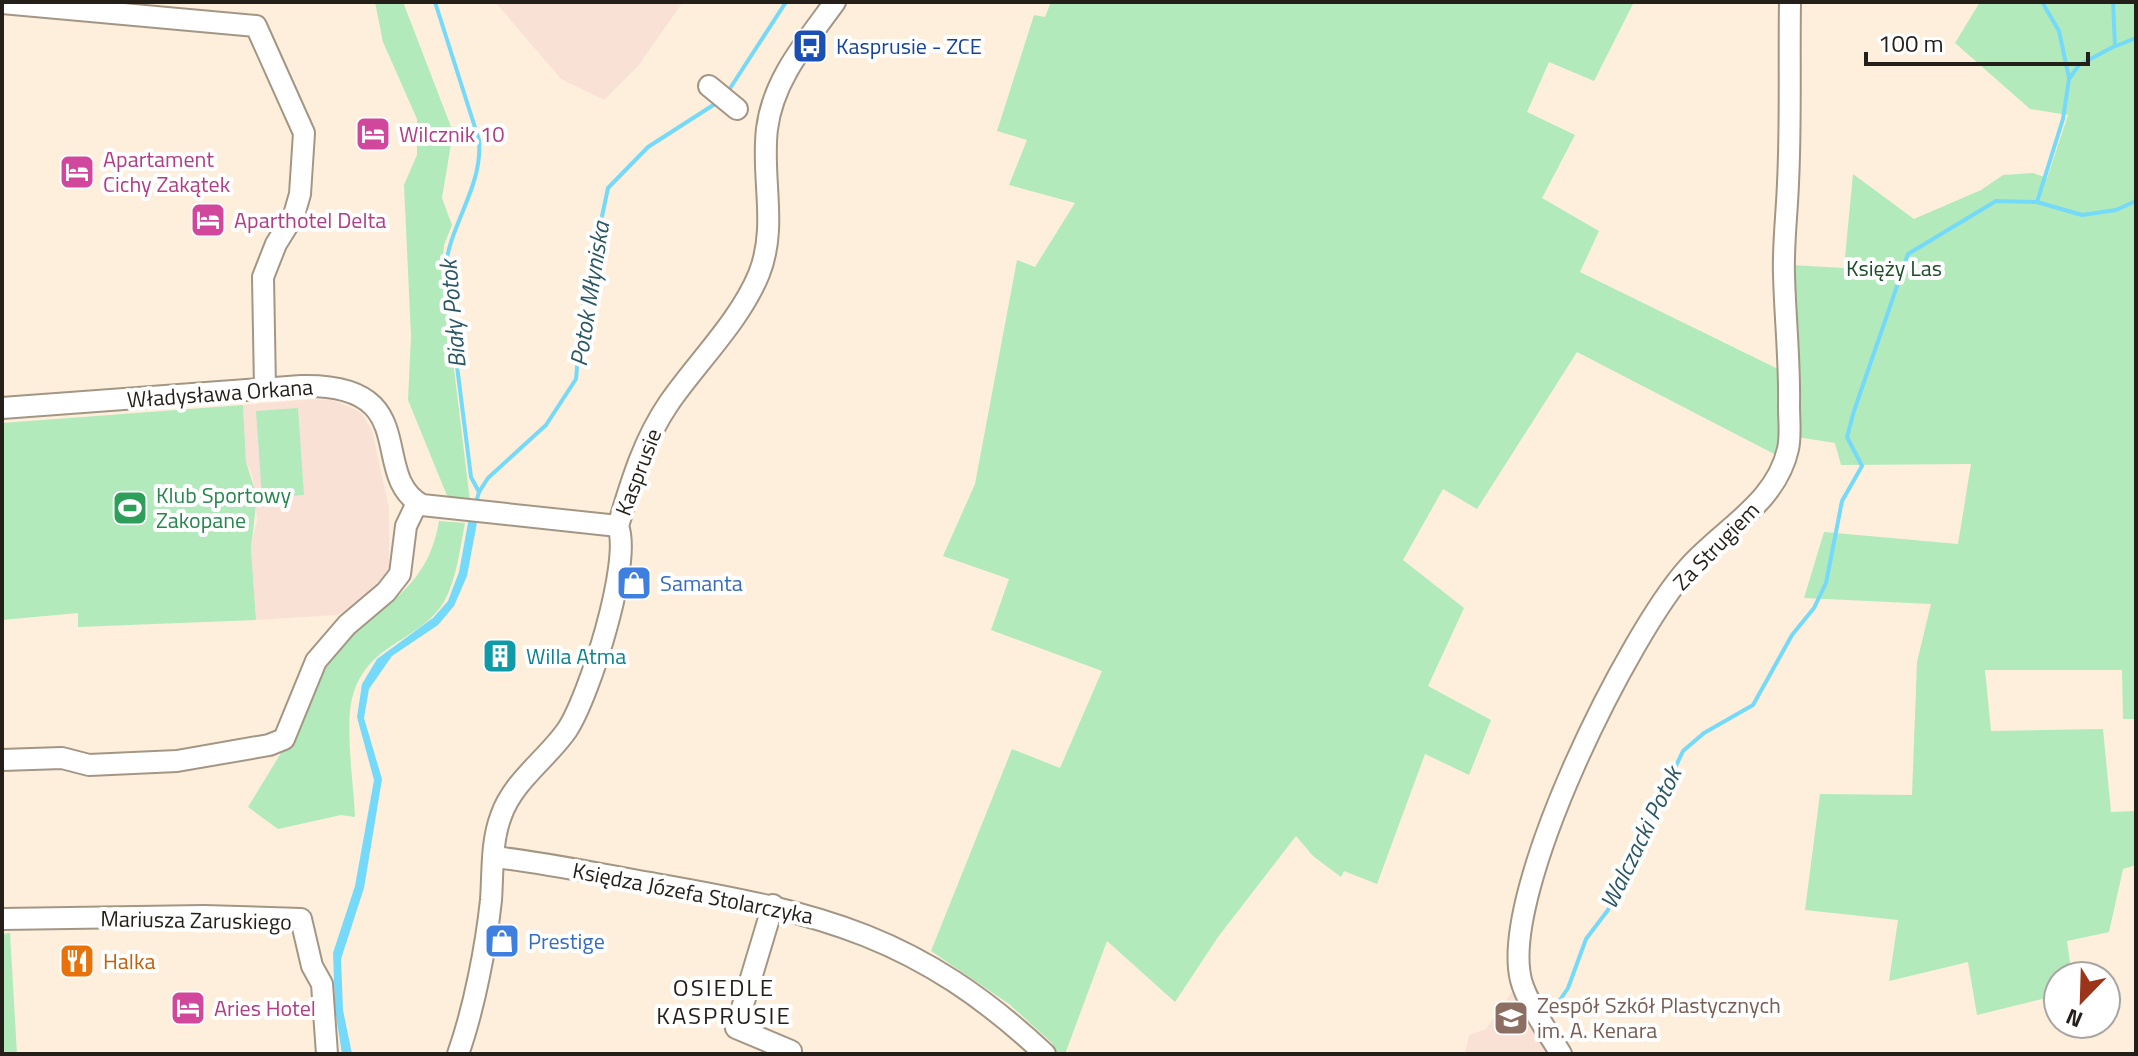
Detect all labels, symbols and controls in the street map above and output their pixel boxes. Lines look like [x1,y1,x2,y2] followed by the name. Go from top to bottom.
[1866,16,2088,66] scale bar
[1878,25,1944,61] text: 100 m
[791,27,829,65] bus stop icon: Kasprusie - ZCE
[836,29,982,63] place label: Kasprusie - ZCE
[354,115,392,153] hotel icon: Wilcznik 10
[399,117,505,151] place label: Wilcznik 10
[103,142,231,201] place label: Apartament Cichy Zakątek
[58,153,96,191] hotel icon: Apartament Cichy Zakątek
[189,201,227,239] hotel icon: Aparthotel Delta
[234,203,386,237] place label: Aparthotel Delta
[560,217,619,369] water label: Potok Młyniska
[1846,251,1942,285] park label: Księży Las
[429,255,475,370] water label: Biały Potok
[126,370,314,416] street label: Władysława Orkana
[606,424,670,520] street label: Kasprusie
[156,478,291,537] place label: Klub Sportowy Zakopane
[111,489,149,527] sports icon: Klub Sportowy Zakopane
[1665,494,1767,598] street label: Za Strugiem
[615,564,653,602] shop icon: Samanta
[660,566,743,600] place label: Samanta
[481,637,519,675] building icon: Willa Atma
[526,639,626,673] place label: Willa Atma
[1590,758,1691,915] water label: Walczacki Potok
[570,853,816,933] street label: Księdza Józefa Stolarczyka
[100,901,292,939] street label: Mariusza Zaruskiego
[483,922,521,960] shop icon: Prestige
[528,924,605,958] place label: Prestige
[58,942,96,980] restaurant icon: Halka
[103,944,155,978] place label: Halka
[2042,960,2122,1040] north arrow
[656,969,792,1033] district label: OSIEDLE KASPRUSIE
[1537,988,1781,1047] place label: Zespół Szkół Plastycznych im. A. Kenara
[169,989,207,1027] hotel icon: Aries Hotel
[214,991,316,1025] place label: Aries Hotel
[1492,999,1530,1037] school or university icon: Zespół Szkół Plastycznych im. A. Kenara
[2061,1000,2088,1037] text: N

